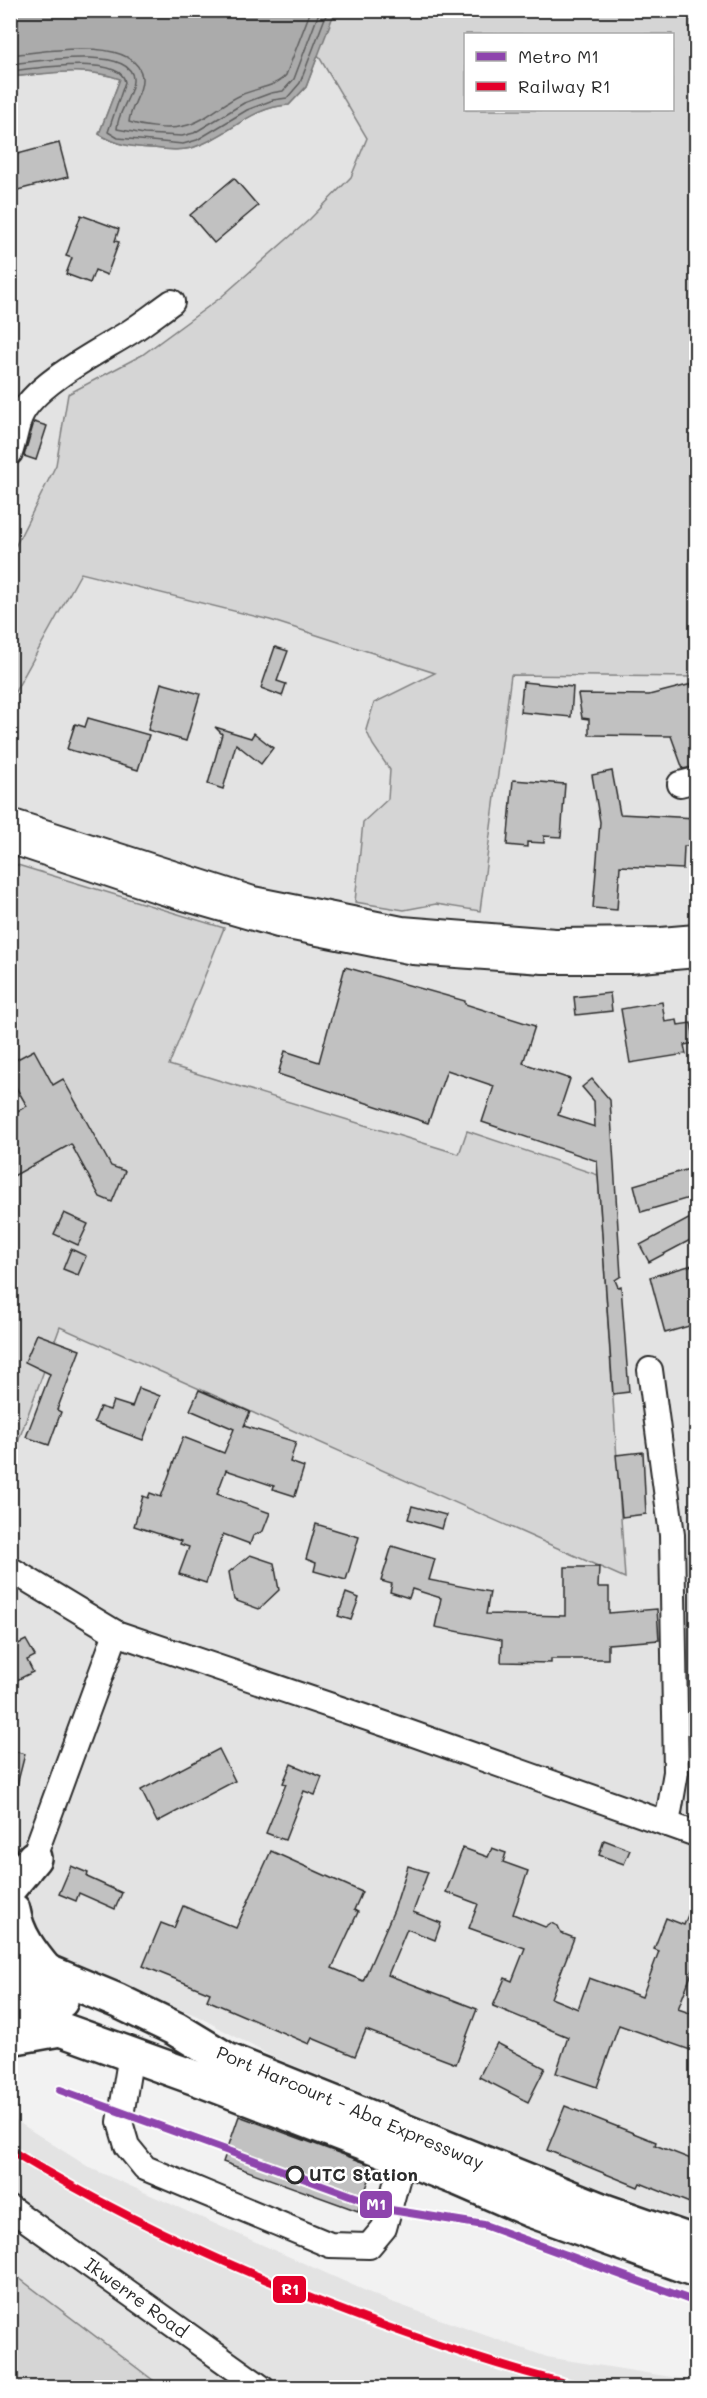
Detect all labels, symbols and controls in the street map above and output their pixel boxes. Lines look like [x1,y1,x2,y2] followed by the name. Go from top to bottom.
[464,33,674,111] legend
[518,44,599,68] text: Metro M1
[518,74,611,98] text: Railway R1
[213,2040,488,2174] street label: Port Harcourt - Aba Expressway
[309,2162,418,2186] place label: UTC Station
[286,2166,304,2184] marker: UTC Station
[359,2190,393,2219] line badge: M1
[366,2193,386,2214] text: M1
[80,2252,193,2343] street label: Ikwerre Road
[272,2275,307,2304] line badge: R1
[281,2278,299,2299] text: R1

